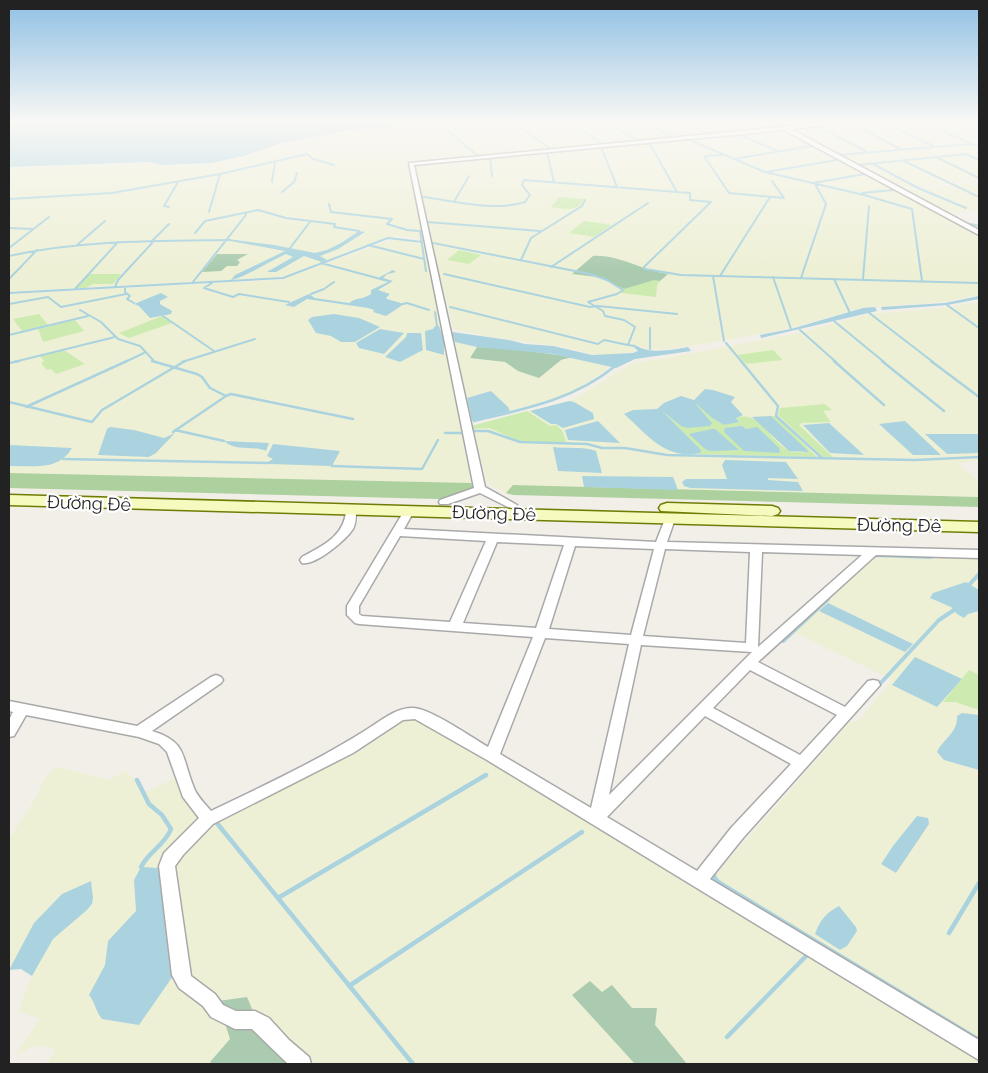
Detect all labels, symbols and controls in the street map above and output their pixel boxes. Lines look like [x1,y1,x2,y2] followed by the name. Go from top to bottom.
[47,491,132,515] street label: Đường Đê
[452,501,537,525] street label: Đường Đê
[857,514,942,536] street label: Đường Đê

